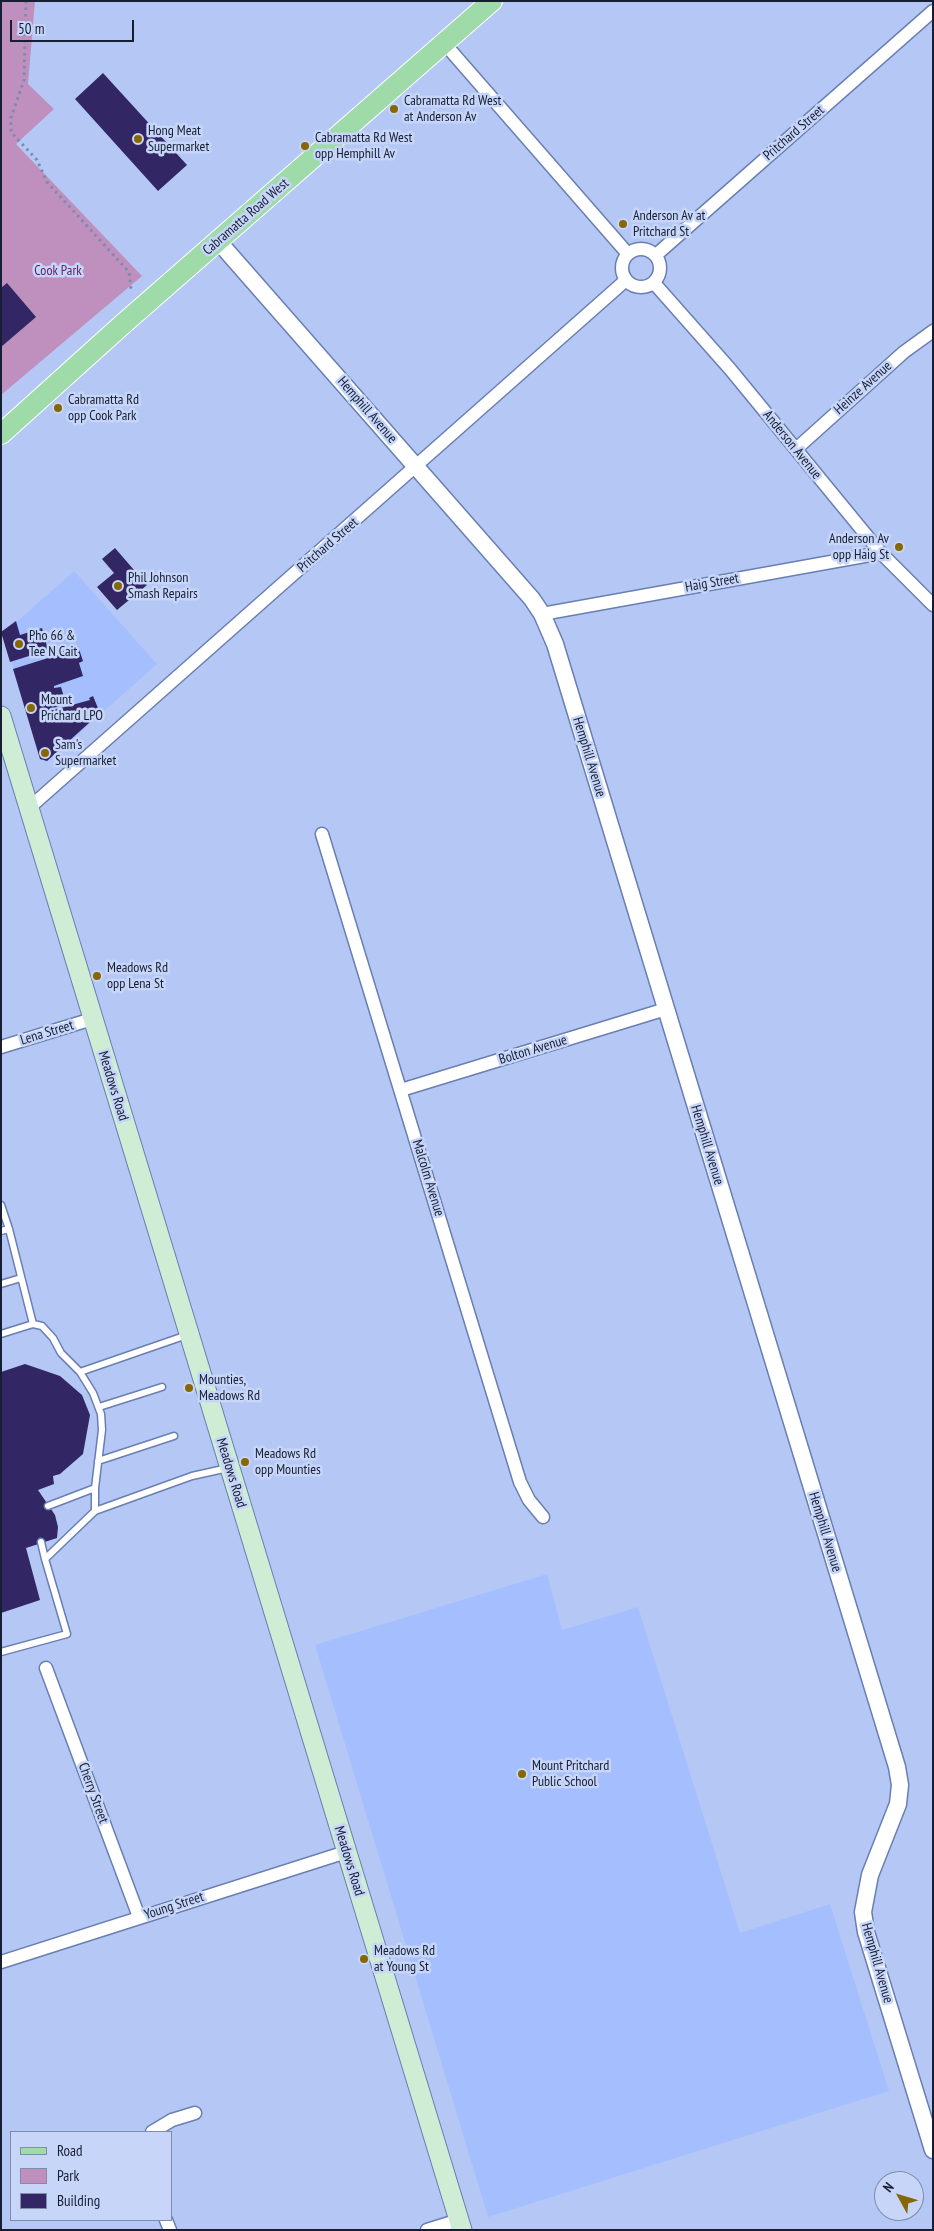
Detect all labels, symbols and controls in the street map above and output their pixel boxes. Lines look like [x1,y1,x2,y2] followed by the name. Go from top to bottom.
[12,10,136,42] scale bar
[18,19,44,38] text: 50 m
[404,93,501,125] place label: Cabramatta Rd West at Anderson Av
[760,102,828,164] street label: Pritchard Street
[388,103,400,115] marker: Cabramatta Rd West at Anderson Av
[148,123,209,156] place label: Hong Meat Supermarket
[315,130,412,162] place label: Cabramatta Rd West opp Hemphill Av
[132,133,144,145] marker: Hong Meat Supermarket
[299,140,311,152] marker: Cabramatta Rd West opp Hemphill Av
[200,175,292,259] street label: Cabramatta Road West
[633,208,705,240] place label: Anderson Av at Pritchard St
[617,218,629,230] marker: Anderson Av at Pritchard St
[34,263,82,279] park label: Cook Park
[831,358,895,418] street label: Heinze Avenue
[334,373,400,447] street label: Hemphill Avenue
[68,392,139,424] place label: Cabramatta Rd opp Cook Park
[52,402,64,414] marker: Cabramatta Rd opp Cook Park
[759,407,825,483] street label: Anderson Avenue
[294,514,362,576] street label: Pritchard Street
[829,531,889,564] place label: Anderson Av opp Haig St
[893,541,905,553] marker: Anderson Av opp Haig St
[128,570,198,602] place label: Phil Johnson Smash Repairs
[684,570,740,596] street label: Haig Street
[112,580,124,592] marker: Phil Johnson Smash Repairs
[29,628,77,660] place label: Pho 66 & Tee N Cait
[13,638,25,650] marker: Pho 66 & Tee N Cait
[41,692,103,724] place label: Mount Prichard LPO
[25,702,37,714] marker: Mount Prichard LPO
[569,715,609,799] street label: Hemphill Avenue
[55,737,116,770] place label: Sam's Supermarket
[39,747,51,759] marker: Sam's Supermarket
[107,960,168,992] place label: Meadows Rd opp Lena St
[91,970,103,982] marker: Meadows Rd opp Lena St
[18,1017,76,1049] street label: Lena Street
[497,1032,569,1068] street label: Bolton Avenue
[94,1049,132,1123] street label: Meadows Road
[687,1103,727,1187] street label: Hemphill Avenue
[408,1138,448,1218] street label: Malcolm Avenue
[199,1372,260,1404] place label: Mounties, Meadows Rd
[183,1382,195,1394] marker: Mounties, Meadows Rd
[212,1436,250,1510] street label: Meadows Road
[255,1446,321,1478] place label: Meadows Rd opp Mounties
[239,1456,251,1468] marker: Meadows Rd opp Mounties
[805,1490,845,1574] street label: Hemphill Avenue
[532,1758,609,1790] place label: Mount Pritchard Public School
[74,1760,112,1826] street label: Cherry Street
[516,1768,528,1780] marker: Mount Pritchard Public School
[330,1824,368,1898] street label: Meadows Road
[142,1888,206,1924] street label: Young Street
[858,1921,896,2005] street label: Hemphill Avenue
[374,1943,435,1975] place label: Meadows Rd at Young St
[358,1953,370,1965] marker: Meadows Rd at Young St
[10,2131,172,2221] legend
[57,2141,83,2160] text: Road
[57,2166,79,2185] text: Park
[874,2171,924,2221] north arrow
[879,2179,897,2196] text: N
[57,2191,100,2210] text: Building

